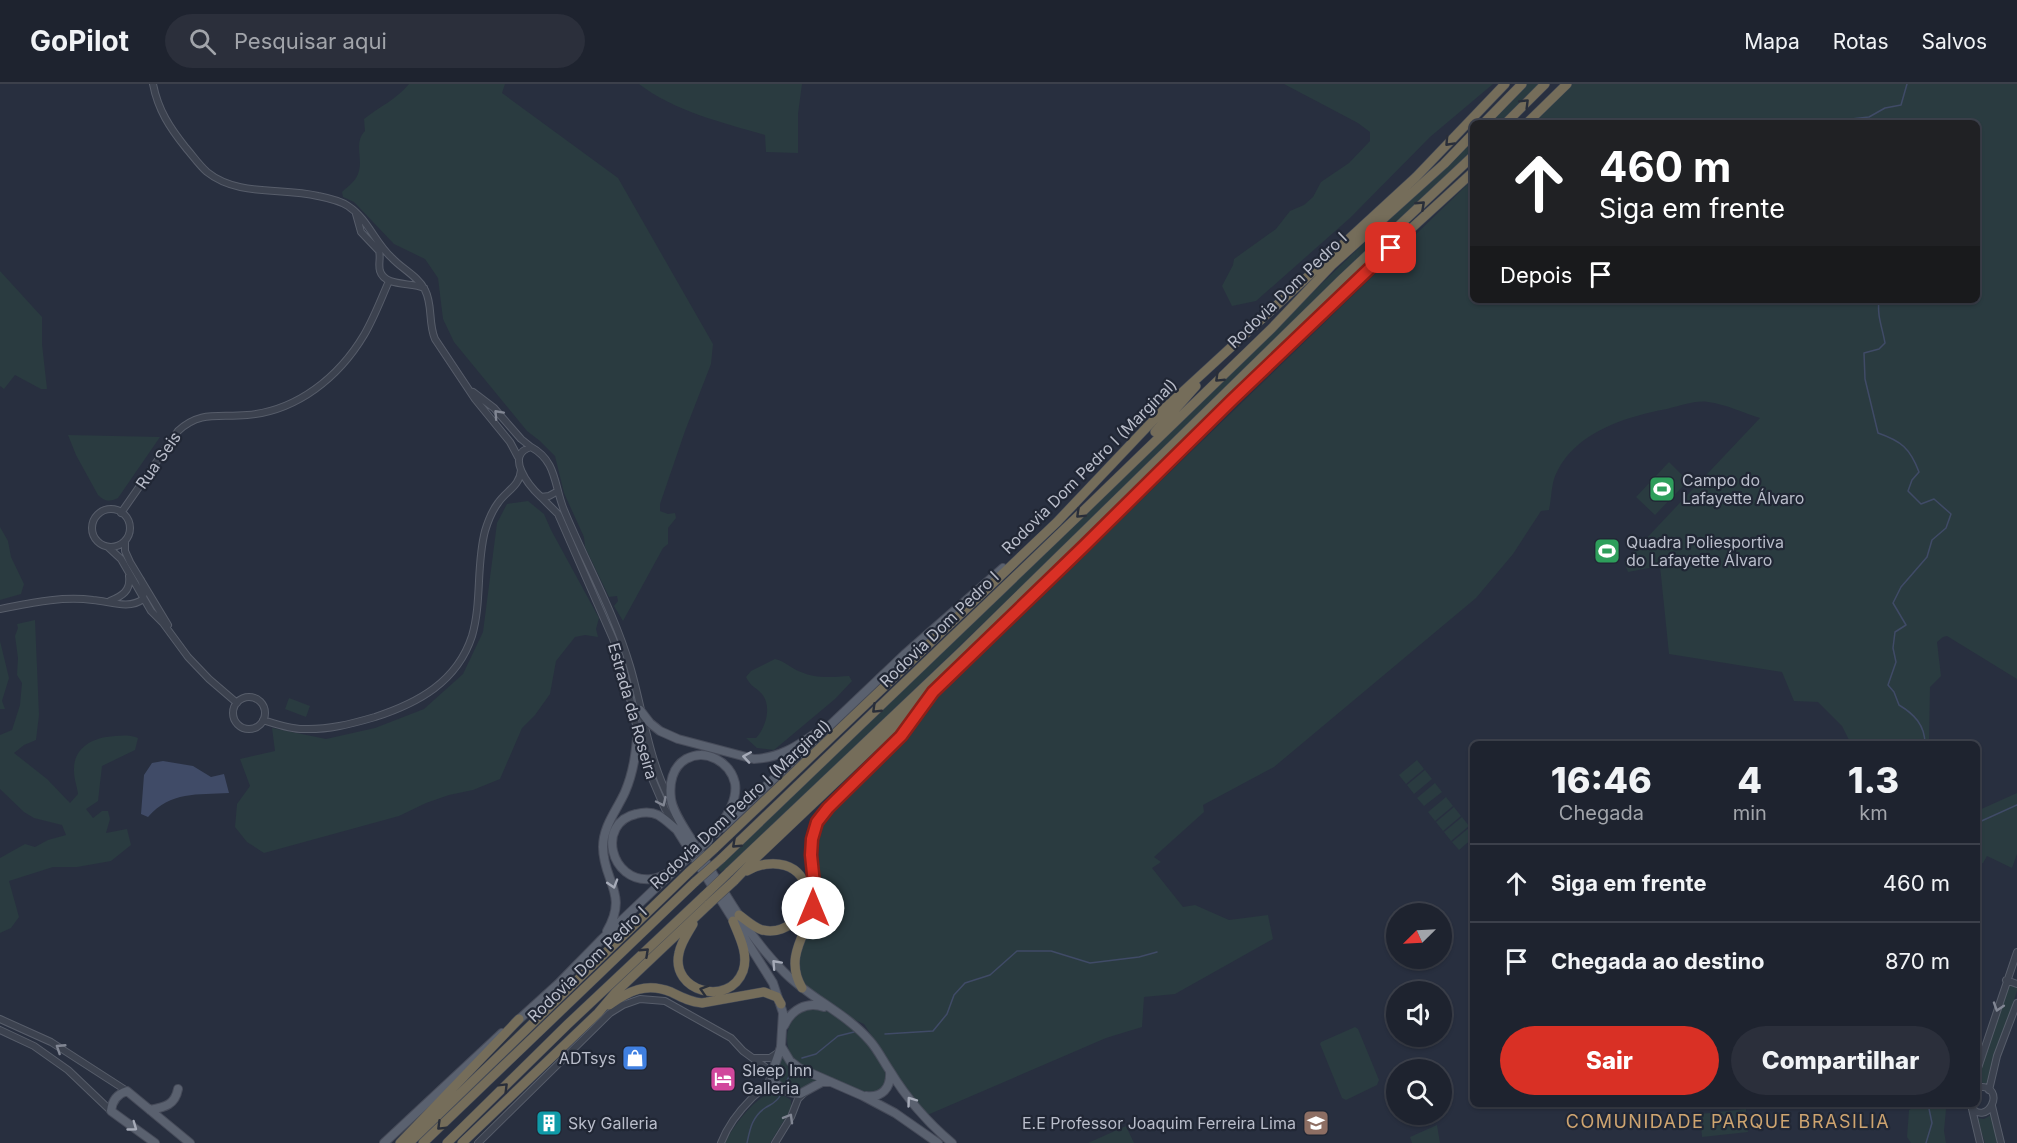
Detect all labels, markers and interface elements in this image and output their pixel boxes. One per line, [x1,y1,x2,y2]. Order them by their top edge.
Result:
search box [165,14,585,68]
text: GoPilot [30,24,129,58]
icon: search [186,25,219,58]
text: Pesquisar aqui [234,28,387,54]
text: Mapa [1744,29,1800,54]
text: Rotas [1833,29,1888,54]
text: Salvos [1921,29,1987,54]
one-way arrow [1518,100,1529,111]
one-way arrow [1445,135,1456,146]
text: 460 m [1599,141,1731,192]
icon: ahead [1500,144,1578,222]
text: Siga em frente [1599,192,1785,225]
one-way arrow [1415,201,1425,212]
pin [1365,222,1416,273]
street label: Rodovia Dom Pedro I [1223,228,1351,352]
icon: arrive [1374,231,1407,264]
icon: arrive [1584,258,1617,291]
text: Depois [1500,262,1572,288]
one-way arrow [1215,371,1225,382]
street label: Rodovia Dom Pedro I (Marginal) [997,374,1181,558]
one-way arrow [494,410,505,420]
street label: Rua Seis [131,428,185,492]
place label: Campo do Lafayette Álvaro [1682,470,1804,508]
sports icon: Campo do Lafayette Álvaro [1647,474,1677,504]
one-way arrow [1076,507,1087,518]
place label: Quadra Poliesportiva do Lafayette Álvaro [1626,532,1784,570]
sports icon: Quadra Poliesportiva do Lafayette Álvaro [1592,536,1622,566]
street label: Rodovia Dom Pedro I [875,567,1003,691]
street label: Estrada da Roseira [604,640,662,782]
one-way arrow [873,702,884,713]
street label: Rodovia Dom Pedro I (Marginal) [646,715,834,893]
one-way arrow [742,751,752,764]
text: 16:46 [1551,758,1652,802]
text: 4 [1737,758,1762,802]
text: 1.3 [1848,758,1899,802]
one-way arrow [654,795,666,806]
text: Chegada [1559,801,1644,825]
text: min [1733,801,1767,825]
text: km [1859,801,1888,825]
one-way arrow [732,837,743,848]
icon: ahead [1500,867,1533,900]
text: Siga em frente [1551,870,1707,896]
text: 460 m [1883,870,1950,896]
position arrow [781,876,845,940]
one-way arrow [606,878,618,889]
street label: Rodovia Dom Pedro I [523,902,651,1026]
north arrow [1386,903,1452,969]
map controls [1386,903,1452,1125]
icon: arrive [1500,945,1533,978]
one-way arrow [638,948,648,959]
text: Chegada ao destino [1551,948,1765,974]
text: 870 m [1885,948,1950,974]
one-way arrow [773,960,784,971]
button: sound [1386,981,1452,1047]
one-way arrow [699,984,710,997]
one-way arrow [1992,1001,2005,1012]
button: Sair [1500,1026,1719,1095]
button: Compartilhar [1731,1026,1950,1095]
shop icon: ADTsys [620,1043,650,1073]
one-way arrow [56,1044,67,1055]
place label: ADTsys [559,1048,616,1068]
button: search [1386,1059,1452,1125]
place label: Sleep Inn Galleria [742,1060,812,1098]
hotel icon: Sleep Inn Galleria [708,1064,738,1094]
one-way arrow [497,1084,508,1095]
one-way arrow [907,1097,918,1108]
building icon: Sky Galleria [534,1108,564,1138]
school or university icon: E.E Professor Joaquim Ferreira Lima [1301,1108,1331,1138]
district label: COMUNIDADE PARQUE BRASILIA [1566,1111,1890,1132]
place label: Sky Galleria [568,1113,658,1133]
place label: E.E Professor Joaquim Ferreira Lima [1022,1113,1296,1133]
one-way arrow [782,1114,794,1124]
one-way arrow [437,1118,448,1129]
one-way arrow [127,1120,138,1131]

